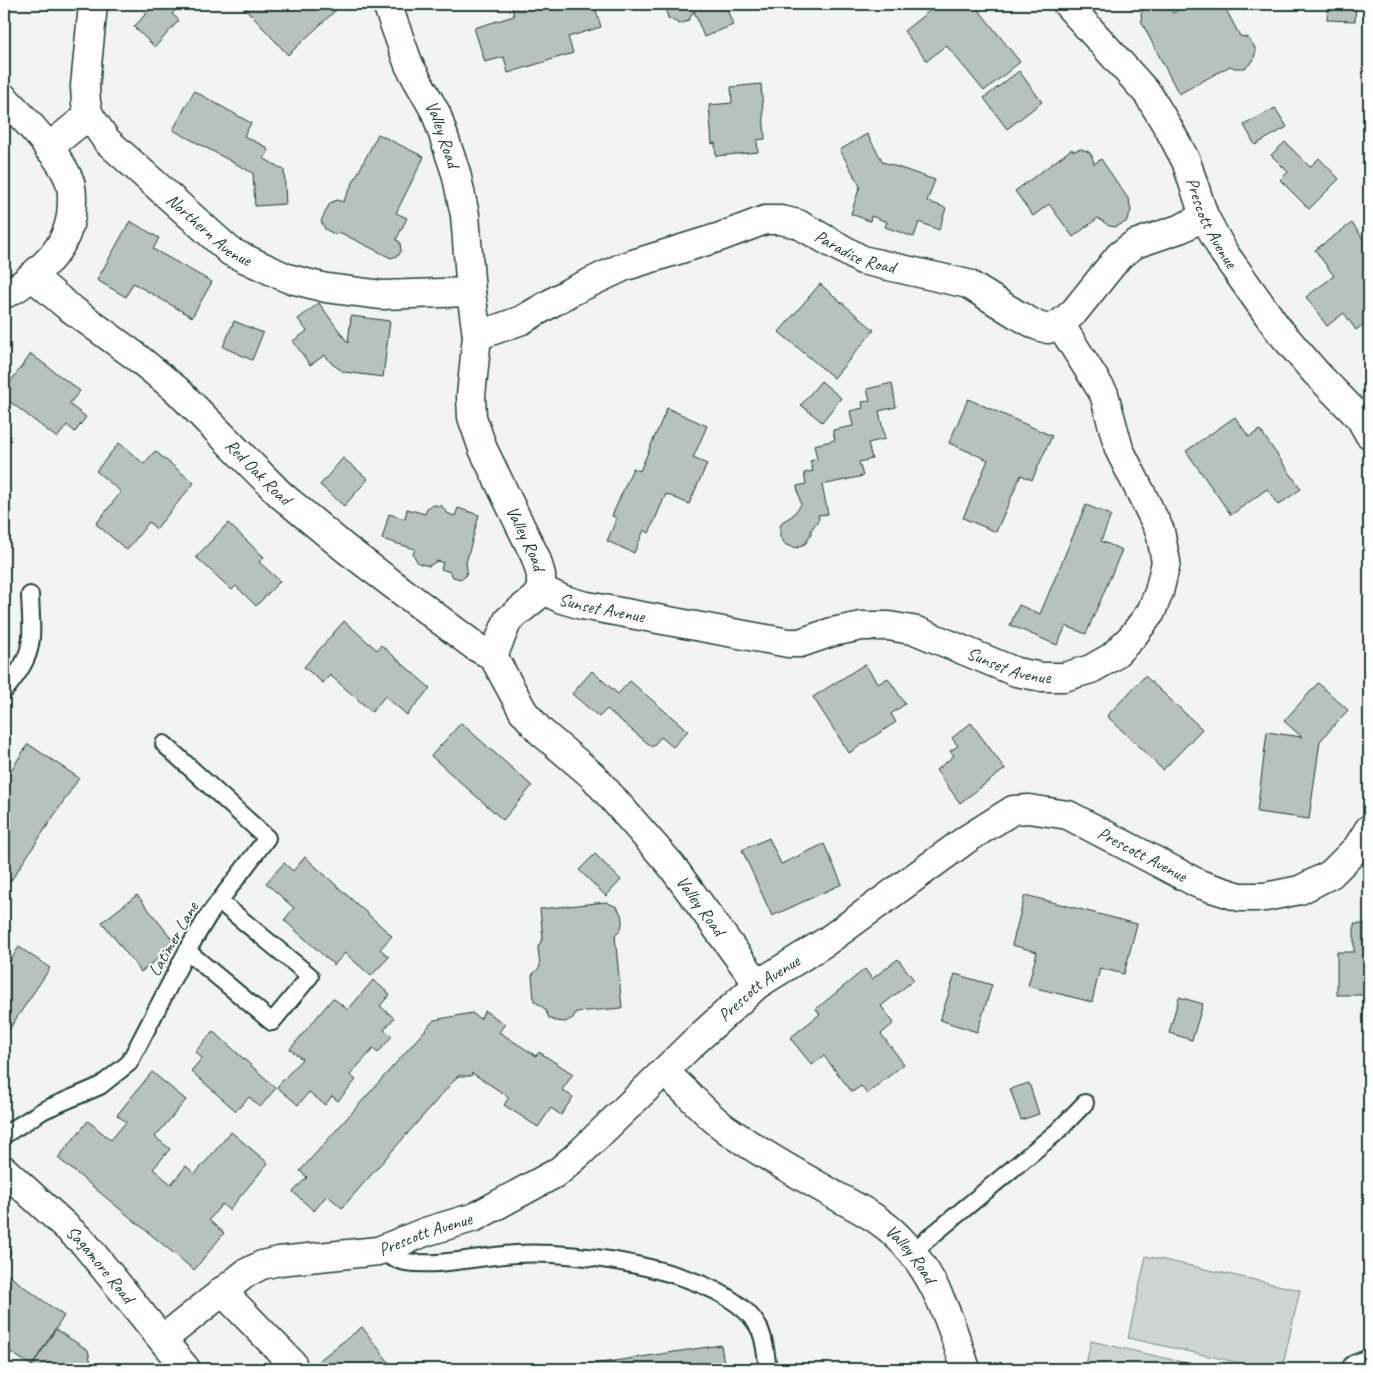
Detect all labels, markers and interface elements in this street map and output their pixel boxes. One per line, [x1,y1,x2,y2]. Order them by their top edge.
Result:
street label: Valley Road [420,97,465,173]
street label: Prescott Avenue [1181,175,1243,273]
street label: Northern Avenue [162,189,256,271]
street label: Paradise Road [811,225,900,279]
street label: Red Oak Road [221,434,298,512]
street label: Valley Road [501,502,551,576]
street label: Sunset Avenue [556,588,647,628]
street label: Sunset Avenue [964,642,1051,689]
street label: Prescott Avenue [1094,822,1191,887]
street label: Valley Road [671,871,732,942]
street label: Latimer Lane [143,897,204,980]
street label: Prescott Avenue [713,949,805,1026]
street label: Prescott Avenue [375,1207,475,1261]
street label: Valley Road [881,1220,942,1289]
street label: Sagamore Road [61,1221,141,1310]

